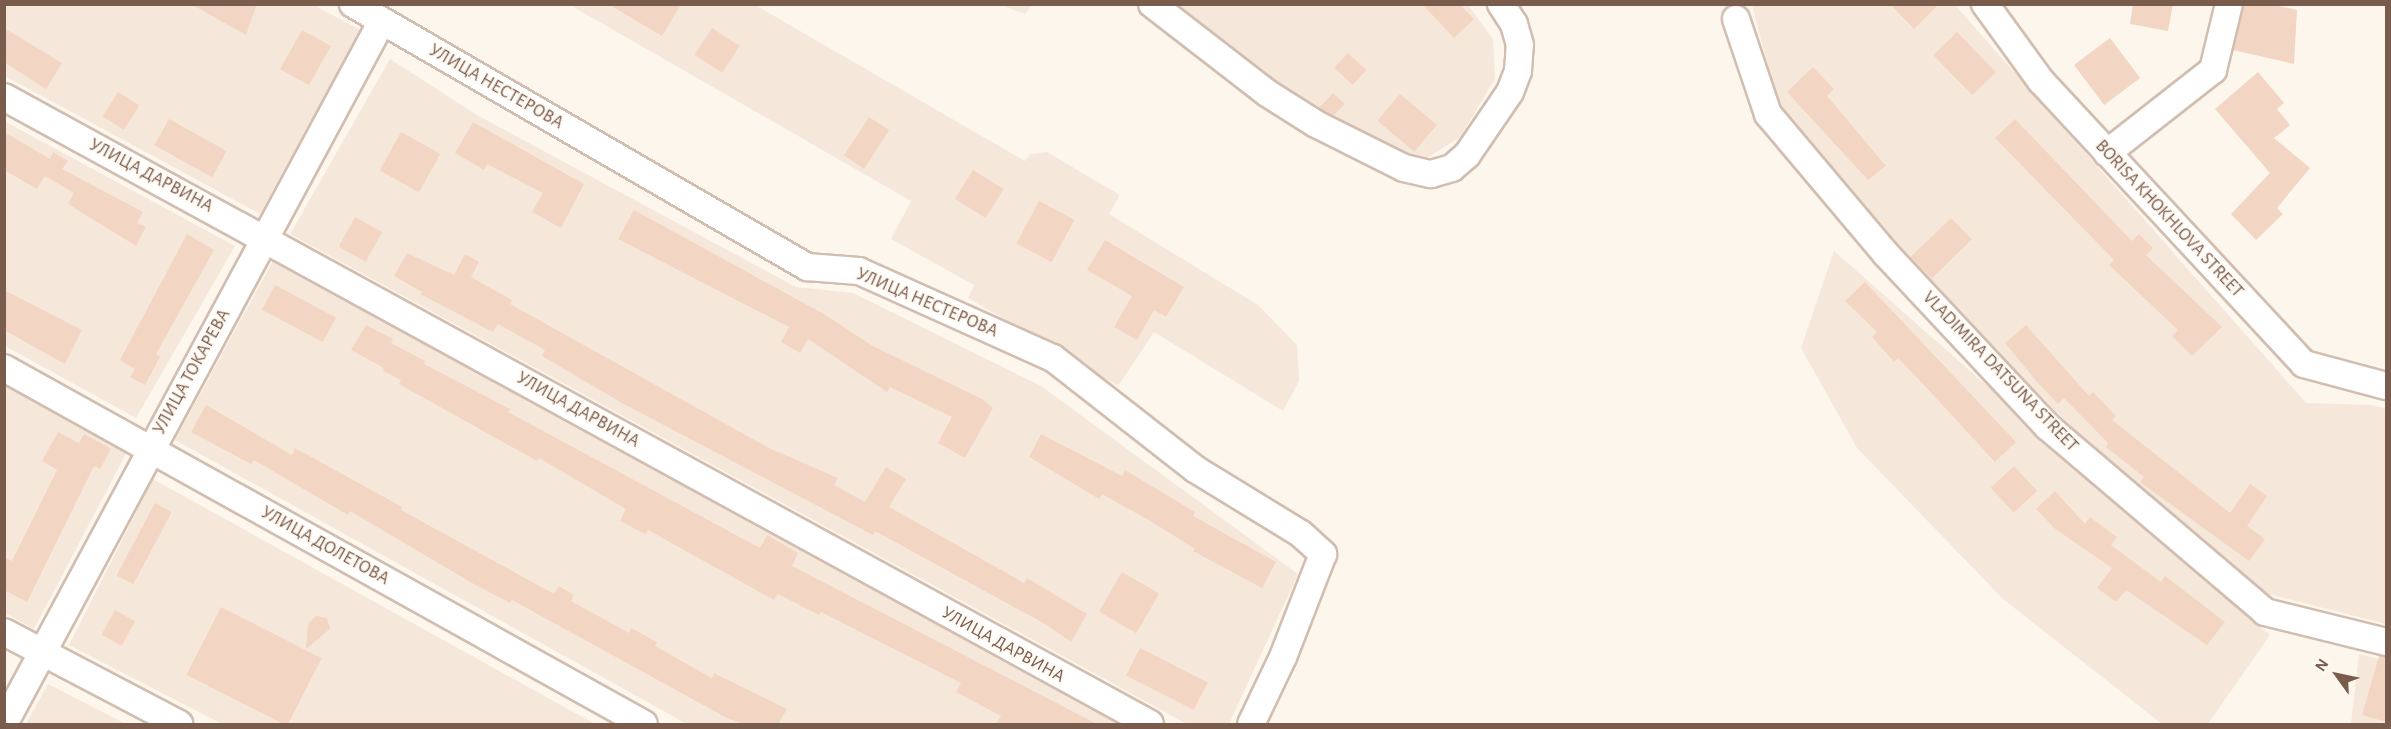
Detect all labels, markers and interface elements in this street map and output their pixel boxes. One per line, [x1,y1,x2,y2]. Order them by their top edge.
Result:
street label: УЛИЦА НЕСТЕРОВА [425,40,567,134]
street label: УЛИЦА ДАРВИНА [85,134,217,218]
street label: BORISA KHOKHLOVA STREET [2090,136,2248,302]
street label: УЛИЦА НЕСТЕРОВА [853,263,1001,343]
street label: VLADIMIRA DATSUNA STREET [1918,287,2082,457]
street label: УЛИЦА ТОКАРЕВА [149,306,235,438]
street label: УЛИЦА ДАРВИНА [513,367,643,453]
street label: УЛИЦА ДОЛЕТОВА [257,502,393,590]
street label: УЛИЦА ДАРВИНА [938,602,1068,688]
north arrow [2307,645,2367,705]
text: N [2312,656,2332,674]

